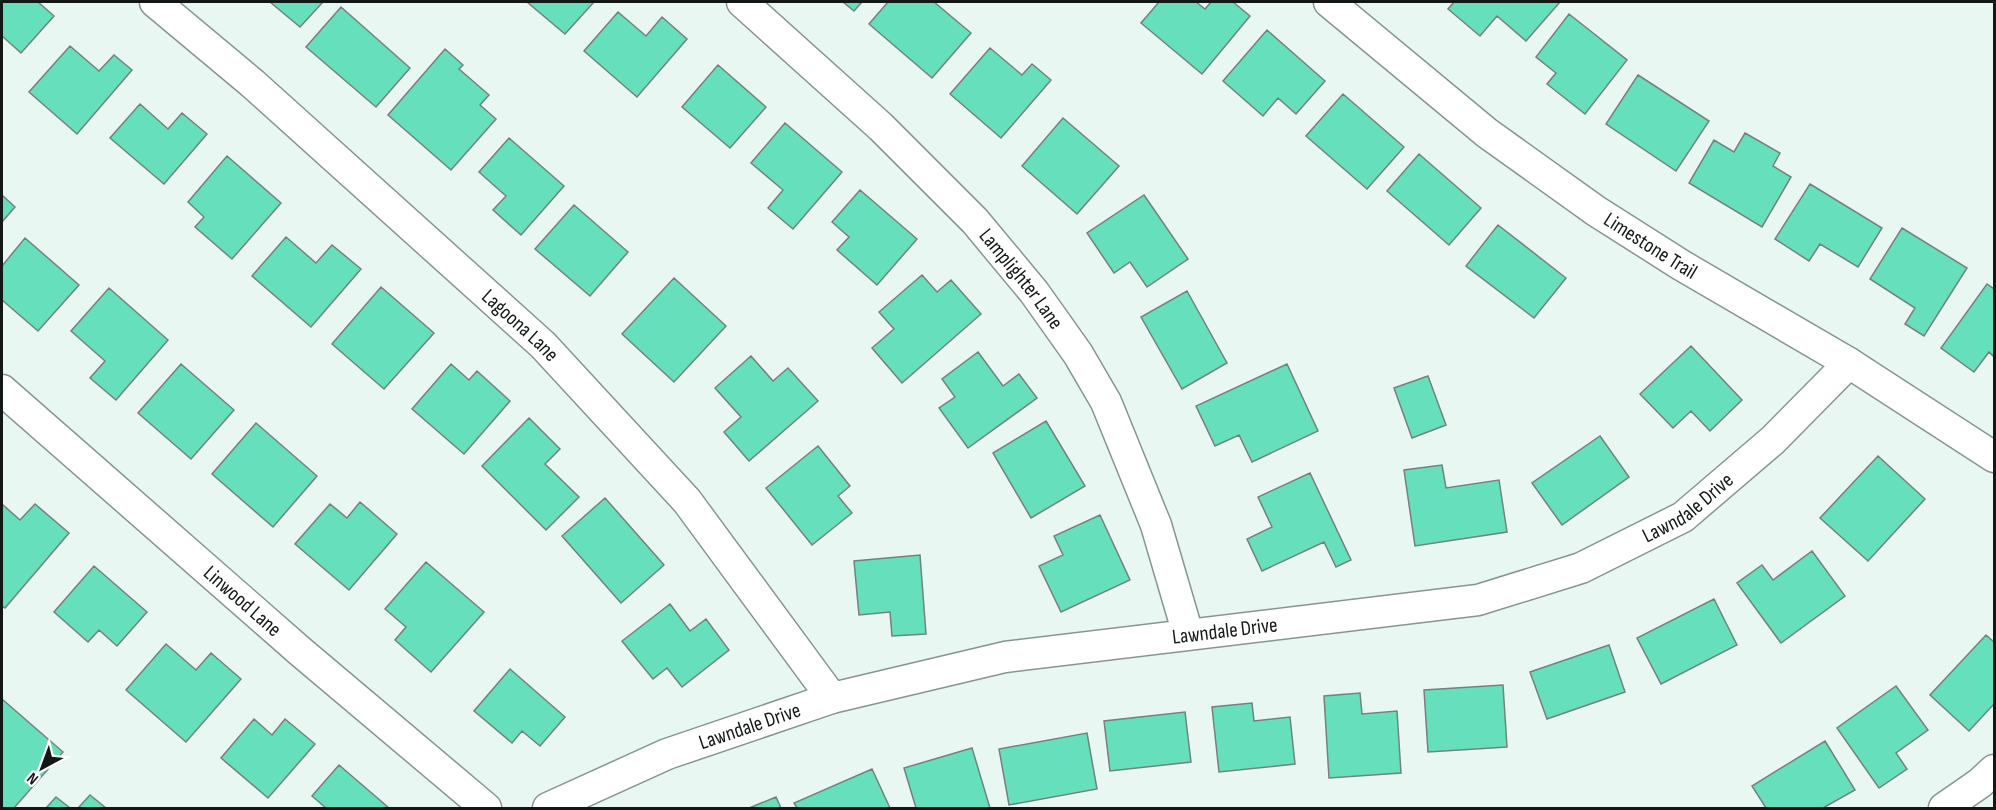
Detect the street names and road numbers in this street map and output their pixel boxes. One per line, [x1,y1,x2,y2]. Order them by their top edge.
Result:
street label: Limestone Trail [1599,207,1702,285]
street label: Lamplighter Lane [974,224,1068,334]
street label: Lagoona Lane [477,284,564,367]
street label: Lawndale Drive [1638,468,1738,548]
street label: Linwood Lane [198,560,286,642]
street label: Lawndale Drive [1171,612,1279,650]
street label: Lawndale Drive [696,698,804,755]

